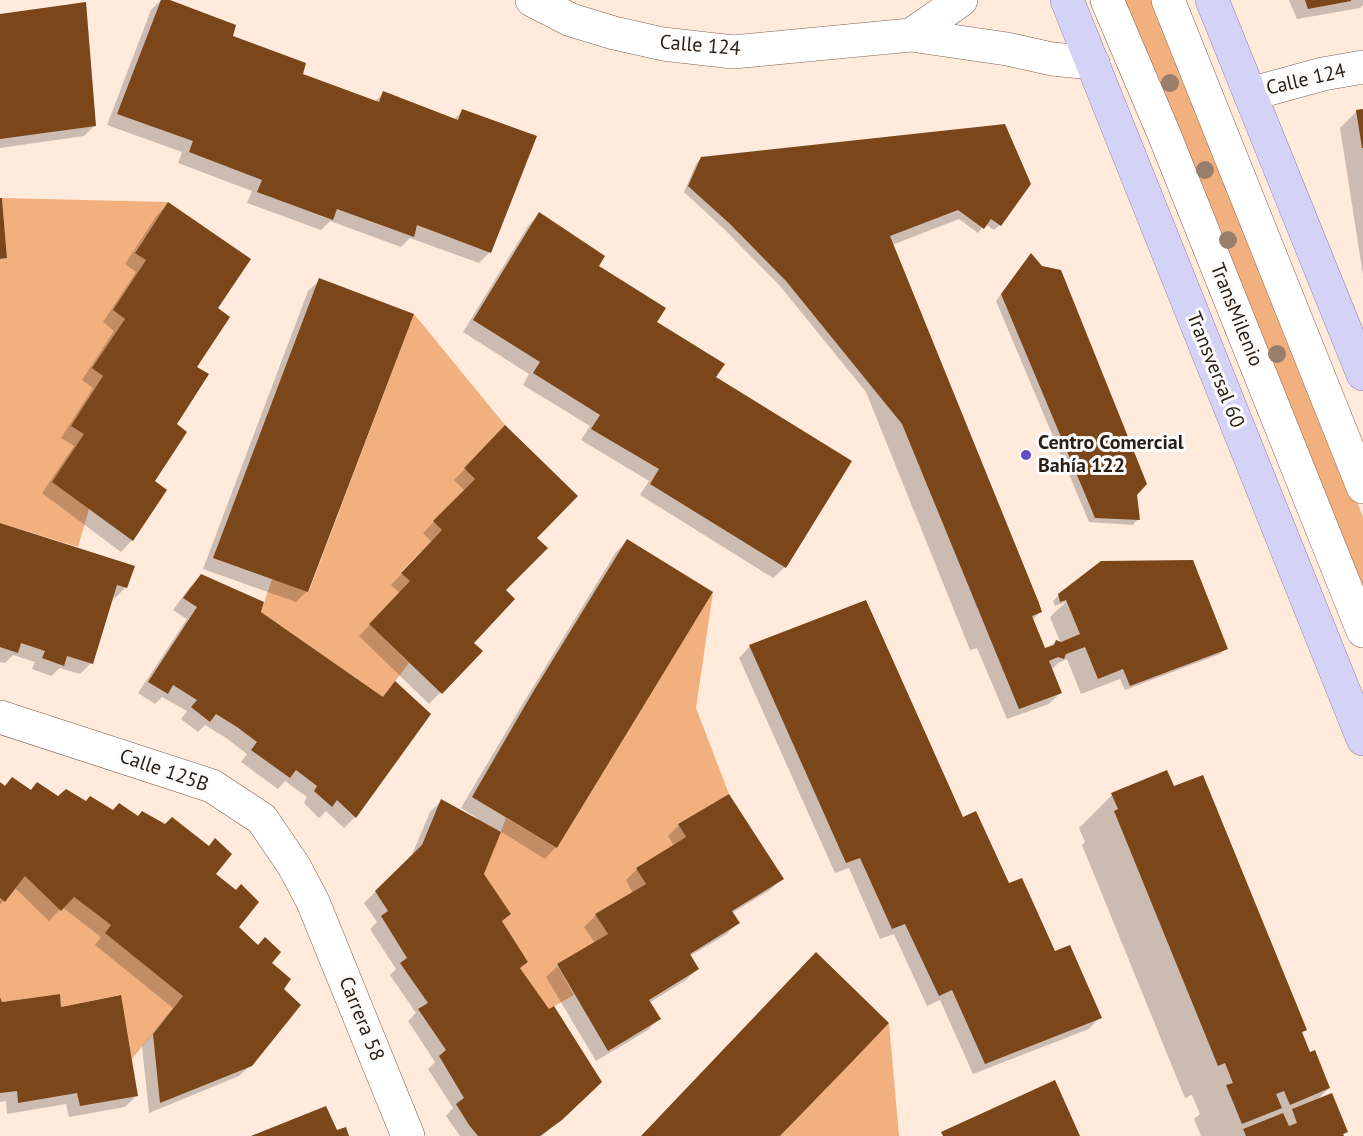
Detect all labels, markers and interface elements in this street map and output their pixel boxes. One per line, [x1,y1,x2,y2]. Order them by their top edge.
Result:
street label: Calle 124 [659,31,741,61]
street label: Calle 124 [1264,59,1348,101]
street label: TransMilenio [1204,260,1268,370]
street label: Transversal 60 [1181,309,1249,431]
place label: Centro Comercial Bahía 122 [1038,431,1184,478]
marker: Centro Comercial Bahía 122 [1019,448,1033,462]
street label: Calle 125B [116,745,212,797]
street label: Carrera 58 [333,973,389,1065]

